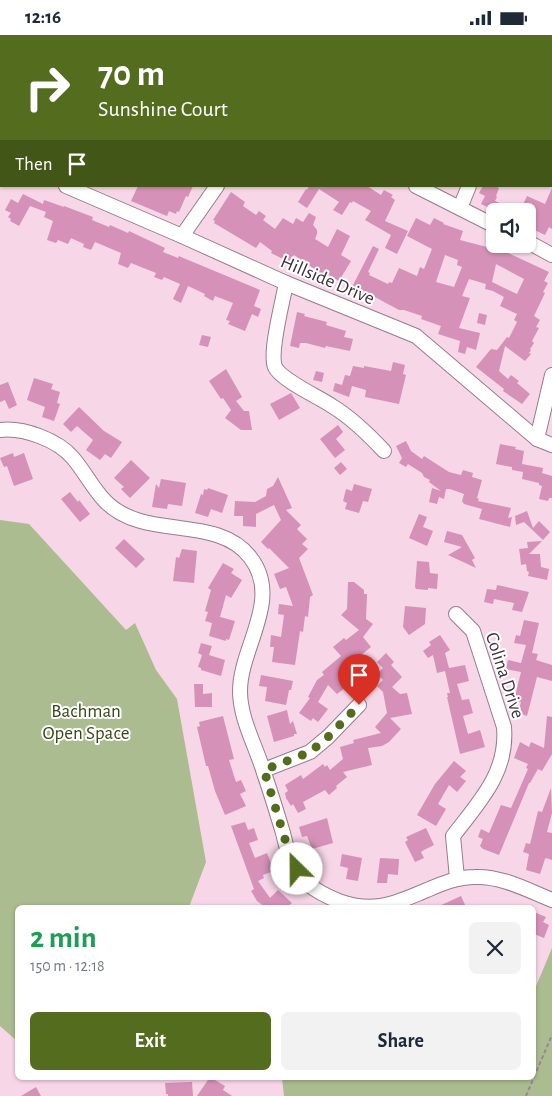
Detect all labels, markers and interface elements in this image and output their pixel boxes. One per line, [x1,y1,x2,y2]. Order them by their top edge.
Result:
text: 12:16 [25,8,61,27]
icon: right [15,55,80,120]
text: 70 m [98,57,165,92]
text: Sunshine Court [98,98,228,120]
icon: arrive [63,150,91,178]
text: Then [15,155,53,174]
map controls [486,203,536,253]
button: sound [486,203,536,253]
street label: Hillside Drive [278,252,377,309]
street label: Colina Drive [482,630,527,721]
pin [338,654,380,705]
icon: arrive [345,661,373,689]
park label: Bachman Open Space [43,702,129,743]
position arrow [270,842,322,894]
button: close [469,922,521,974]
text: 2 min [30,923,97,953]
text: 150 m · 12:18 [30,958,105,974]
button: Exit [30,1012,271,1070]
button: Share [281,1012,521,1070]

